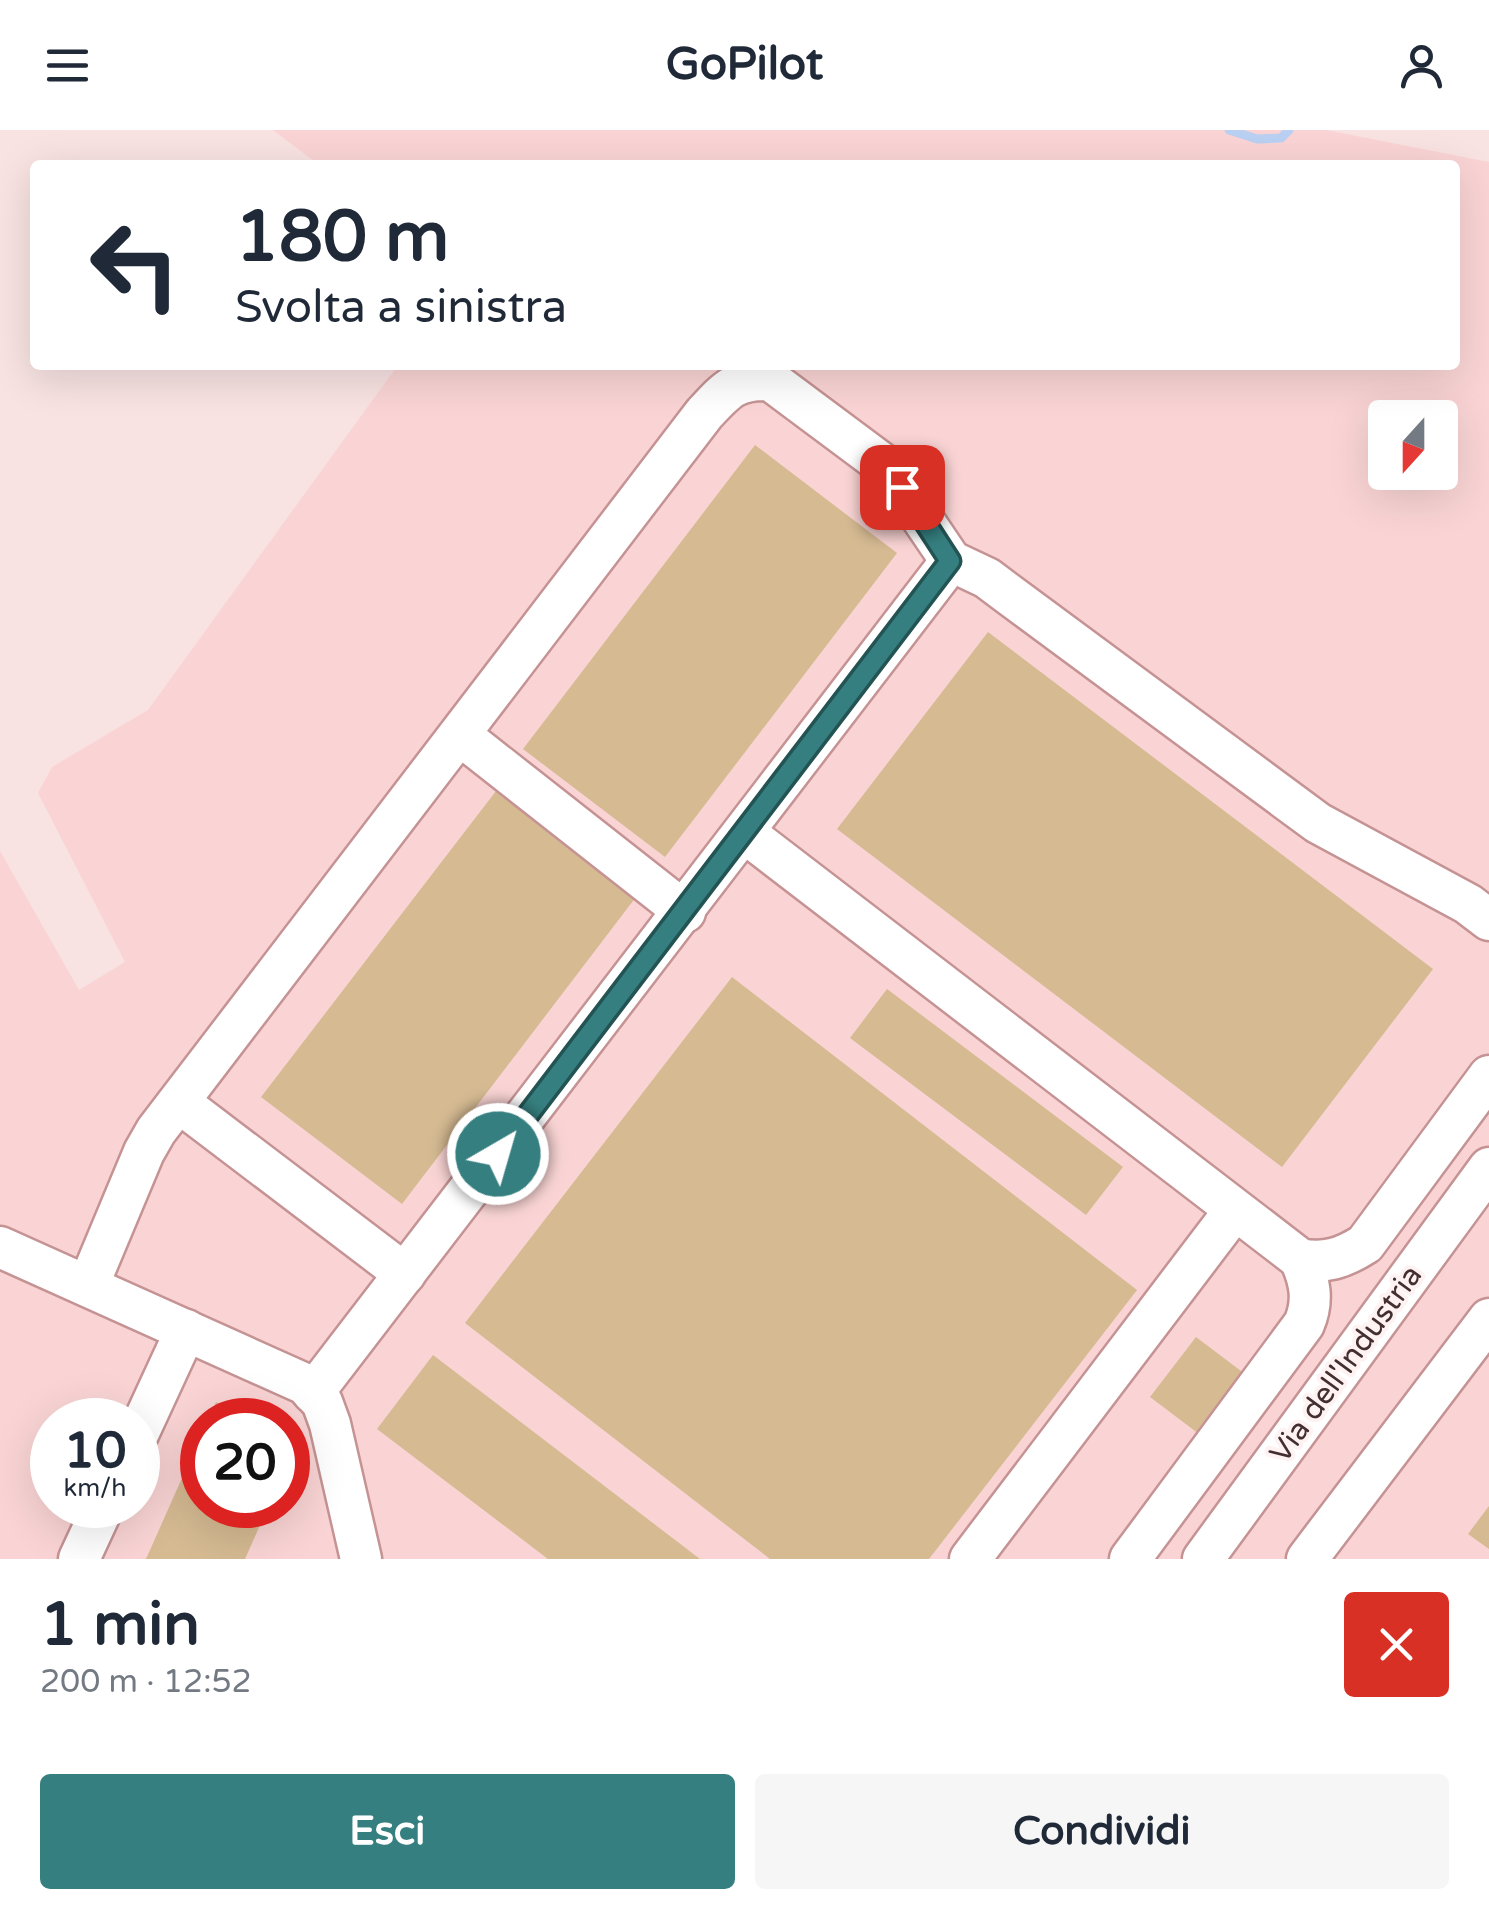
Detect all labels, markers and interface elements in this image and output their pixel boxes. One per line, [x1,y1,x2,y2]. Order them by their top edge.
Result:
icon: menu [40,38,95,93]
text: GoPilot [666,38,823,92]
icon: person [1394,38,1449,93]
text: 180 m [235,196,449,280]
icon: left [70,200,200,330]
text: Svolta a sinistra [235,281,567,335]
north arrow [1368,400,1458,490]
map controls [1368,400,1458,490]
pin [860,445,945,530]
icon: arrive [875,460,930,515]
position arrow [446,1102,550,1206]
street label: Via dell'Industria [1262,1258,1430,1470]
speed limit sign: 20 [180,1398,310,1528]
text: 10 [64,1421,126,1481]
text: km/h [64,1473,126,1503]
text: 1 min [40,1589,200,1661]
button: close [1344,1592,1449,1697]
text: 200 m · 12:52 [40,1663,252,1701]
button: Esci [40,1774,735,1889]
button: Condividi [755,1774,1449,1889]

